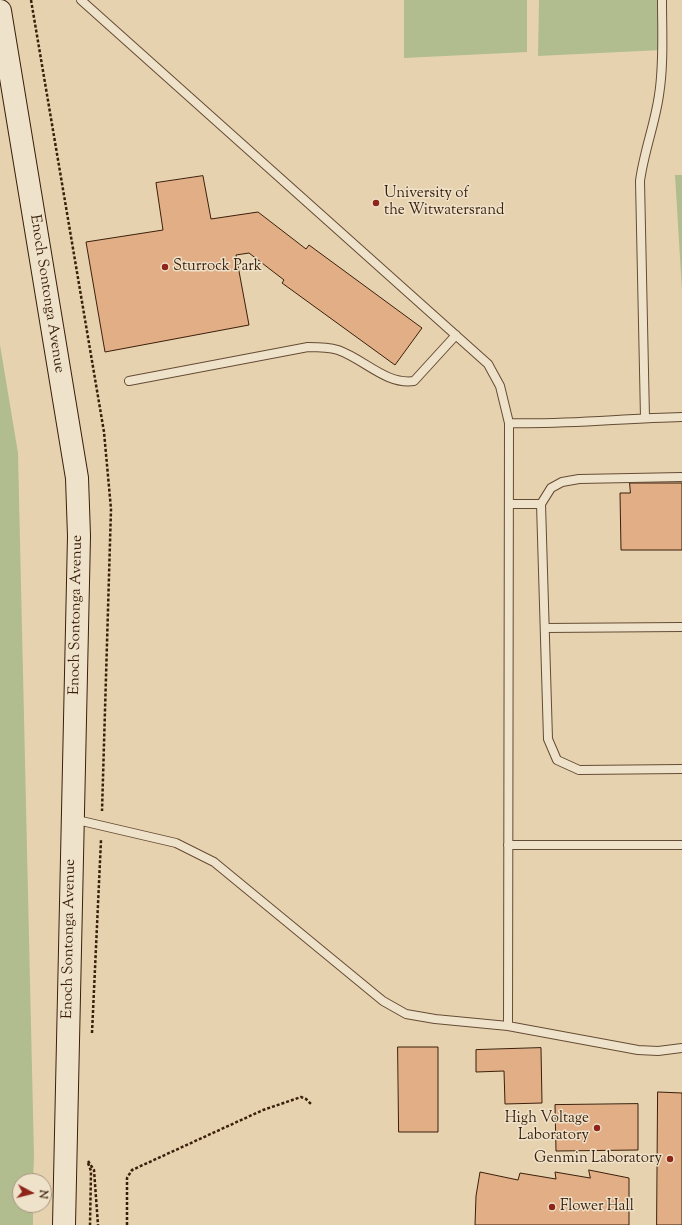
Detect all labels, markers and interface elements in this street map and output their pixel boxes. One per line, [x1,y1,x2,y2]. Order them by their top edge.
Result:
place label: University of the Witwatersrand [384,185,504,220]
marker: University of the Witwatersrand [371,198,381,208]
street label: Enoch Sontonga Avenue [25,214,67,374]
place label: Sturrock Park [173,258,262,276]
marker: Sturrock Park [160,262,170,272]
street label: Enoch Sontonga Avenue [67,535,87,695]
street label: Enoch Sontonga Avenue [60,859,80,1019]
place label: High Voltage Laboratory [505,1110,589,1145]
marker: High Voltage Laboratory [592,1123,602,1133]
place label: Genmin Laboratory [534,1150,662,1168]
marker: Genmin Laboratory [665,1154,675,1164]
north arrow [12,1173,52,1213]
text: N [34,1189,51,1200]
place label: Flower Hall [560,1198,634,1216]
marker: Flower Hall [547,1202,557,1212]

